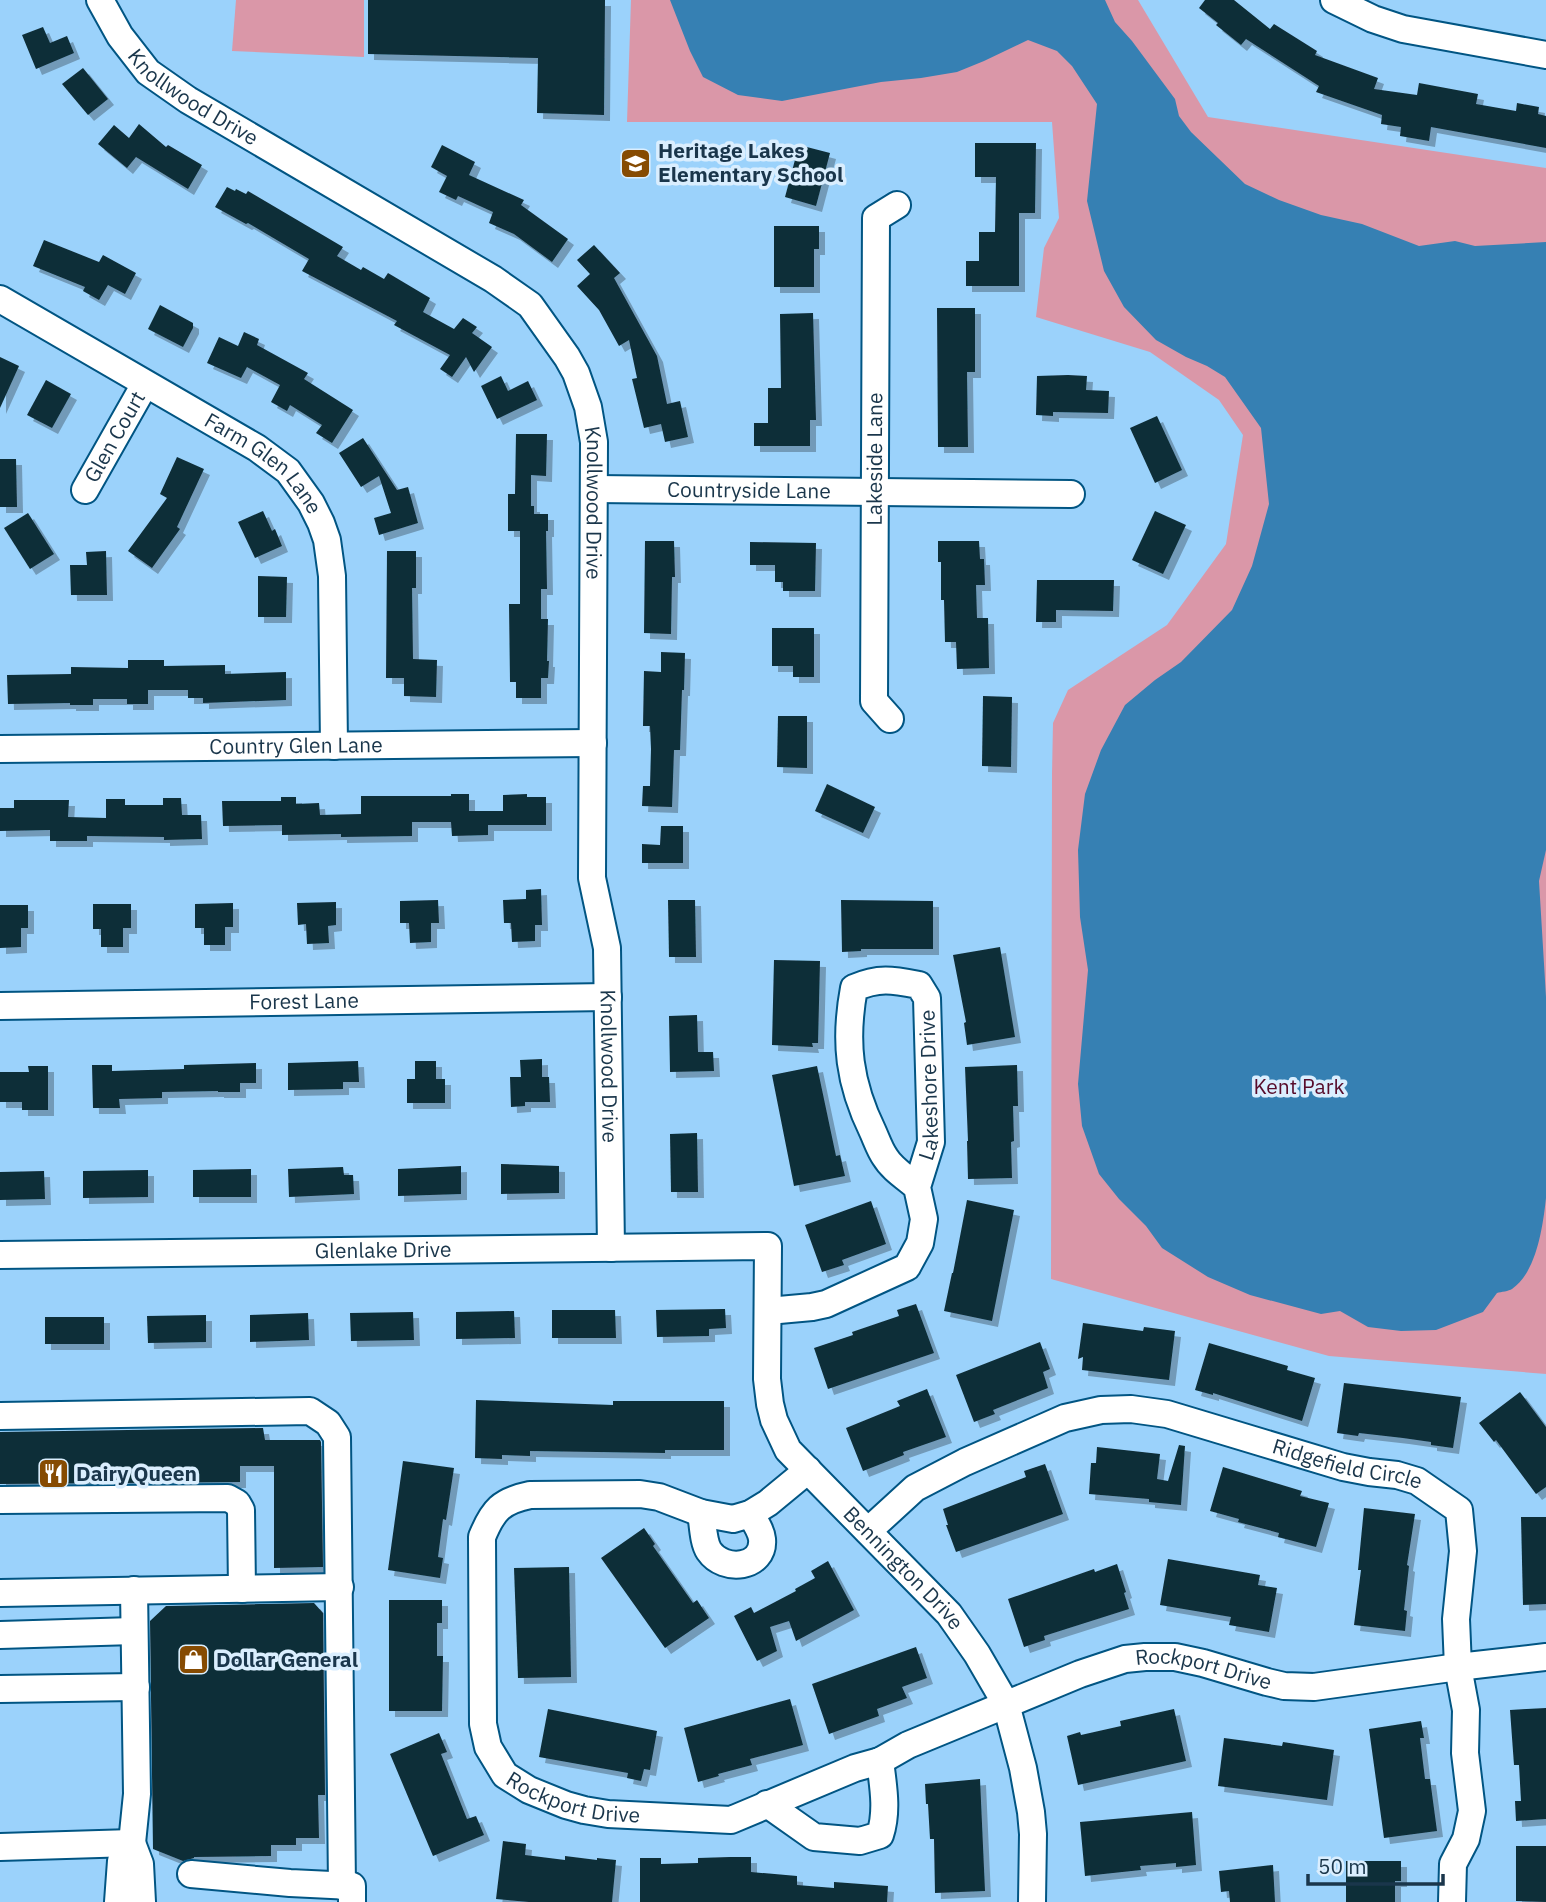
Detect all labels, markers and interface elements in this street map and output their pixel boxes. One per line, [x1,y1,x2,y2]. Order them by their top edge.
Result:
street label: Knollwood Drive [122,43,264,151]
place label: Heritage Lakes Elementary School [658,136,843,188]
school or university icon: Heritage Lakes Elementary School [618,146,652,180]
street label: Glen Court [77,386,151,487]
street label: Lakeside Lane [860,392,888,526]
street label: Farm Glen Lane [200,406,329,518]
street label: Knollwood Drive [578,424,609,580]
street label: Countryside Lane [667,475,831,504]
street label: Country Glen Lane [209,730,383,760]
street label: Forest Lane [249,986,359,1015]
street label: Knollwood Drive [595,989,625,1143]
street label: Lakeshore Drive [911,1009,944,1163]
park label: Kent Park [1253,1072,1345,1100]
street label: Glenlake Drive [314,1235,451,1264]
street label: Ridgefield Circle [1269,1432,1426,1495]
restaurant icon: Dairy Queen [36,1457,70,1491]
place label: Dairy Queen [76,1459,197,1487]
street label: Bennington Drive [838,1500,971,1635]
street label: Rockport Drive [1134,1641,1275,1696]
shop icon: Dollar General [176,1643,210,1677]
place label: Dollar General [216,1645,358,1673]
street label: Rockport Drive [501,1764,641,1829]
scale bar [1308,1842,1443,1886]
text: 50 m [1318,1852,1367,1880]

